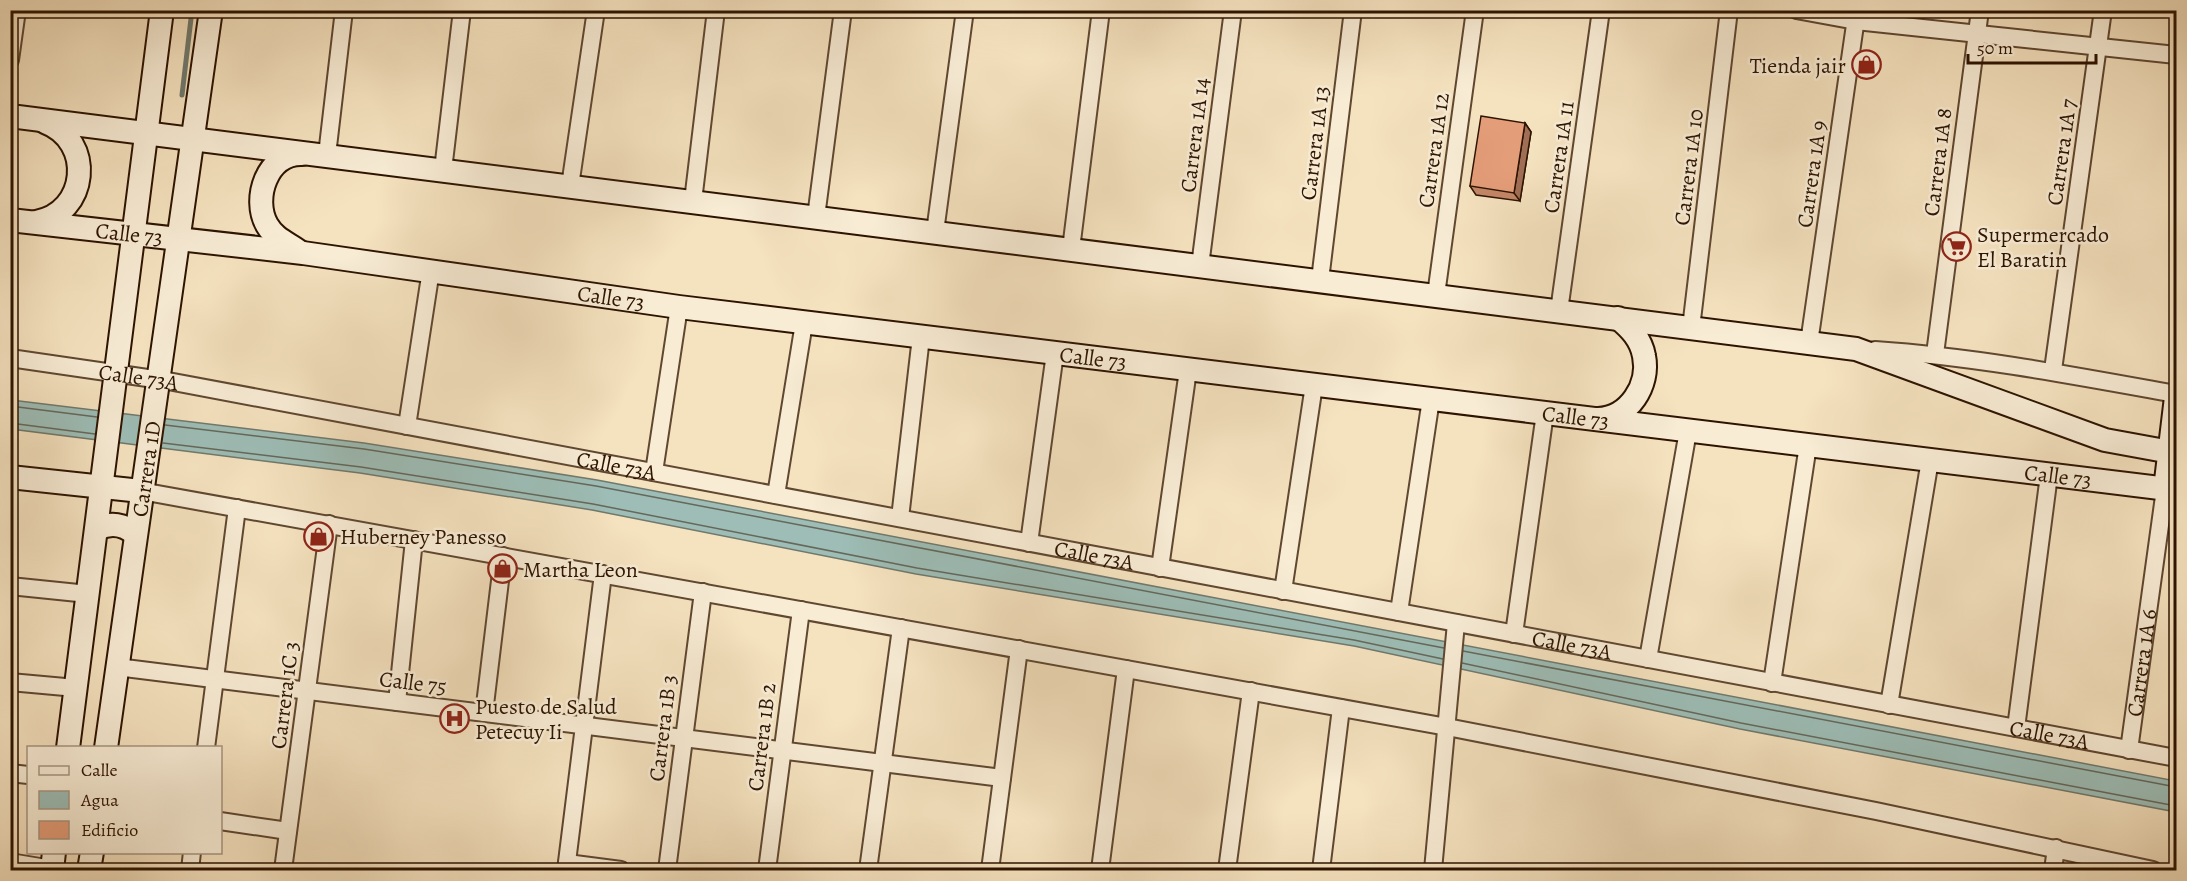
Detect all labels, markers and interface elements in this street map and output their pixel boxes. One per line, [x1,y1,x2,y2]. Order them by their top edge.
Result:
scale bar [1968,27,2096,65]
text: 50 m [1977,36,2013,60]
shop icon: Tienda jair [1851,49,1883,81]
place label: Tienda jair [1750,51,1846,81]
street label: Carrera 1A 14 [1173,76,1217,194]
street label: Carrera 1A 13 [1293,84,1337,202]
street label: Carrera 1A 12 [1411,91,1457,210]
street label: Carrera 1A 7 [2040,96,2084,207]
street label: Carrera 1A 11 [1536,99,1582,215]
street label: Carrera 1A 8 [1916,106,1960,218]
street label: Carrera 1A 10 [1667,107,1711,227]
street label: Carrera 1A 9 [1790,119,1834,230]
street label: Calle 73 [94,216,164,253]
place label: Supermercado El Baratin [1977,220,2109,275]
supermarket icon: Supermercado El Baratin [1940,231,1972,263]
street label: Calle 73 [575,279,646,318]
street label: Calle 73 [1058,340,1128,378]
street label: Calle 73A [97,357,182,399]
street label: Calle 73 [1540,399,1611,437]
street label: Carrera 1D [125,419,169,519]
street label: Calle 73A [574,444,660,489]
street label: Calle 73 [2023,458,2093,496]
shop icon: Huberney Panesso [303,520,335,552]
place label: Huberney Panesso [340,522,507,552]
street label: Calle 73A [1052,534,1137,578]
shop icon: Martha Leon [486,553,518,585]
place label: Martha Leon [523,555,638,585]
street label: Carrera 1A 6 [2120,607,2164,719]
street label: Calle 73A [1529,623,1615,668]
street label: Carrera 1C 3 [264,640,306,751]
street label: Calle 75 [377,664,448,702]
street label: Carrera 1B 3 [642,673,684,783]
street label: Carrera 1B 2 [740,681,784,793]
place label: Puesto de Salud Petecuy Ii [475,692,617,747]
hospital icon: Puesto de Salud Petecuy Ii [438,703,470,735]
street label: Calle 73A [2007,713,2093,758]
legend [27,746,222,854]
text: Calle [81,758,118,782]
text: Agua [80,788,119,812]
text: Edificio [81,818,138,842]

